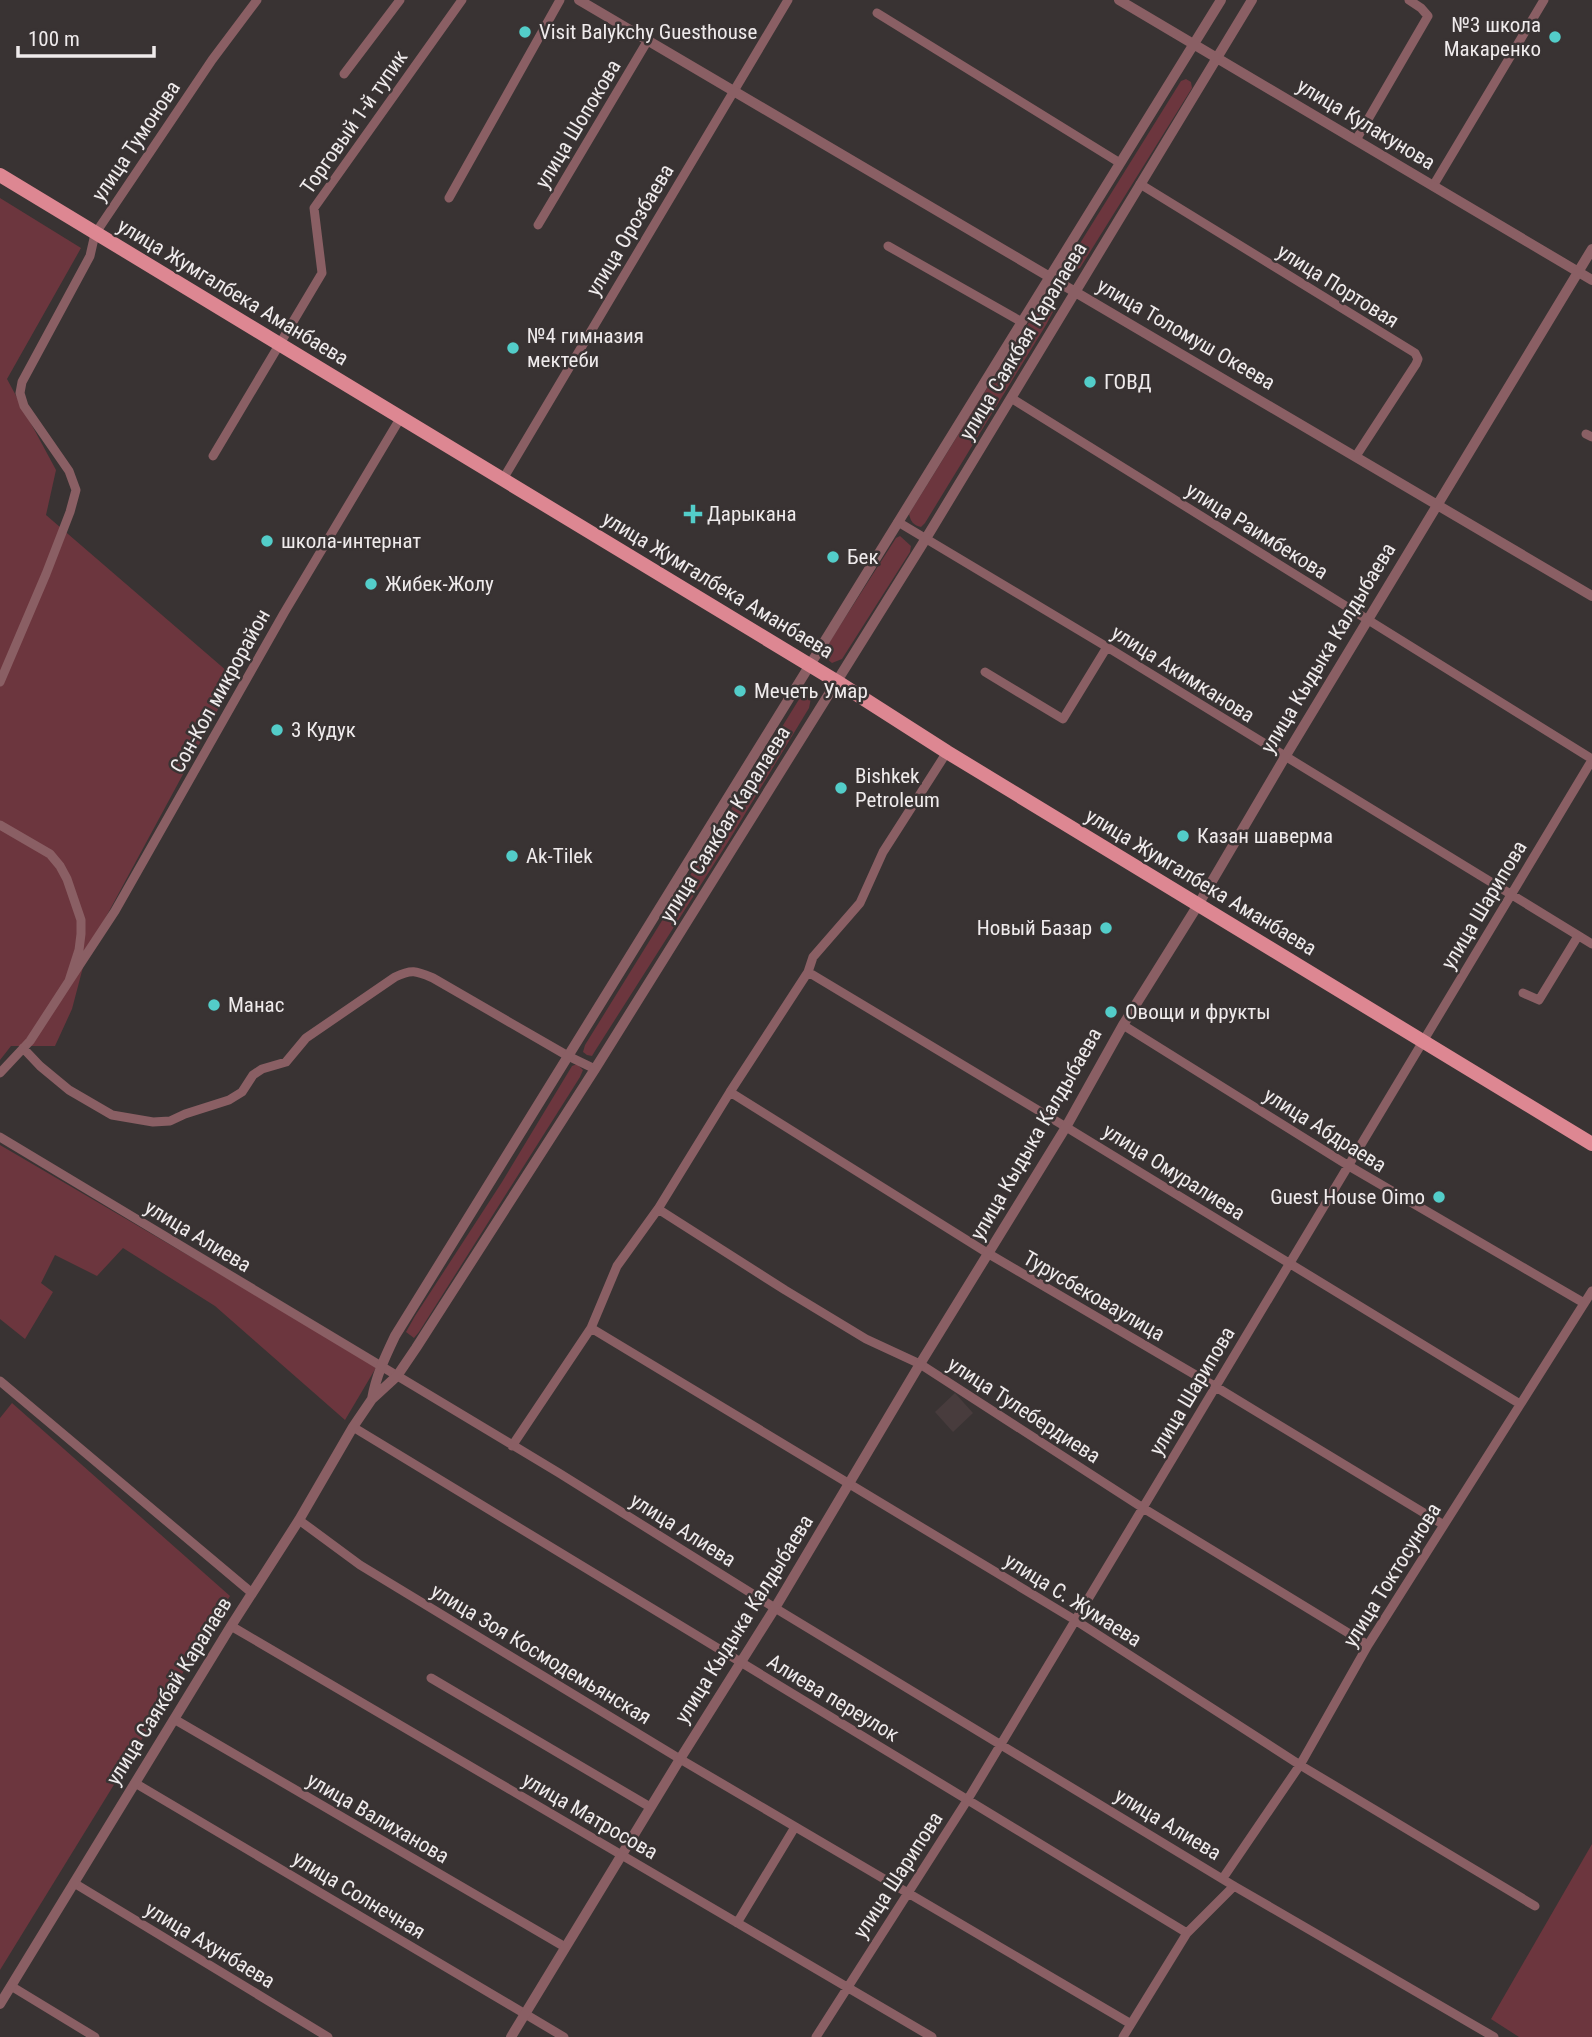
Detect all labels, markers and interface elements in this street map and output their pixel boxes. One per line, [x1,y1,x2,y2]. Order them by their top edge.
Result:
place label: №3 школа Макаренко [1444,13,1541,61]
scale bar [18,14,154,58]
place label: Visit Balykchy Guesthouse [539,20,757,44]
marker: Visit Balykchy Guesthouse [517,24,533,40]
text: 100 m [28,27,80,51]
marker: №3 школа Макаренко [1547,29,1563,45]
street label: Торговый 1-й тупик [296,46,412,198]
street label: улица Шопокова [530,55,626,193]
street label: улица Кулакунова [1293,73,1439,175]
street label: улица Тумонова [87,76,185,206]
street label: улица Орозбаева [581,160,679,300]
street label: улица Жумгалбека Аманбаева [113,213,353,371]
street label: улица Саякбая Каралаева [954,238,1092,444]
street label: улица Портовая [1273,239,1403,333]
street label: улица Толомуш Океева [1093,273,1279,395]
place label: №4 гимназия мектеби [527,324,644,372]
marker: №4 гимназия мектеби [505,340,521,356]
place label: ГОВД [1104,370,1152,394]
marker: ГОВД [1082,374,1098,390]
street label: улица Раимбекова [1182,478,1332,584]
place label: Дарыкана [707,502,796,526]
street label: улица Жумгалбека Аманбаева [598,506,838,664]
marker: Дарыкана [685,506,701,522]
place label: школа-интернат [281,529,421,553]
marker: школа-интернат [259,533,275,549]
street label: улица Кыдыка Калдыбаева [1256,539,1400,757]
place label: Бек [847,545,878,569]
marker: Бек [825,549,841,565]
place label: Жибек-Жолу [385,572,494,596]
marker: Жибек-Жолу [363,576,379,592]
street label: Сон-Кол микрорайон [165,605,275,777]
street label: улица Акимканова [1107,620,1259,728]
place label: Мечеть Умар [754,679,868,703]
marker: Мечеть Умар [732,683,748,699]
place label: 3 Кудук [291,718,356,742]
marker: 3 Кудук [269,722,285,738]
street label: улица Саякбая Каралаева [655,722,795,926]
place label: Bishkek Petroleum [855,764,940,812]
marker: Bishkek Petroleum [833,780,849,796]
street label: улица Жумгалбека Аманбаева [1081,803,1321,961]
place label: Казан шаверма [1197,824,1333,848]
marker: Казан шаверма [1175,828,1191,844]
street label: улица Шарипова [1436,836,1532,974]
place label: Ak-Tilek [526,844,593,868]
marker: Ak-Tilek [504,848,520,864]
place label: Новый Базар [977,916,1092,940]
marker: Новый Базар [1098,920,1114,936]
place label: Манас [228,993,284,1017]
marker: Манас [206,997,222,1013]
place label: Овощи и фрукты [1125,1000,1270,1024]
marker: Овощи и фрукты [1103,1004,1119,1020]
street label: улица Кыдыка Калдыбаева [965,1024,1107,1244]
street label: улица Абдраева [1259,1083,1391,1177]
street label: улица Омуралиева [1099,1119,1249,1225]
place label: Guest House Oimo [1270,1185,1425,1209]
marker: Guest House Oimo [1431,1189,1447,1205]
street label: улица Алиева [140,1195,256,1277]
street label: Турусбековаулица [1019,1246,1169,1346]
street label: улица Шарипова [1144,1322,1240,1460]
street label: улица Тулебердиева [943,1352,1105,1468]
street label: улица Алиева [626,1488,740,1572]
street label: улица Токтосунова [1338,1499,1446,1651]
street label: улица Кыдыка Калдыбаева [670,1510,818,1728]
street label: улица С. Жумаева [1000,1548,1146,1652]
street label: улица Зоя Космодемьянская [427,1579,655,1729]
street label: улица Саякбай Каралаев [101,1593,237,1789]
street label: Алиева переулок [763,1649,903,1747]
street label: улица Валиханова [303,1768,453,1868]
street label: улица Матросова [518,1768,662,1864]
street label: улица Алиева [1110,1783,1226,1865]
street label: улица Шарипова [848,1807,948,1943]
street label: улица Солнечная [288,1846,430,1944]
street label: улица Ахунбаева [141,1897,279,1993]

